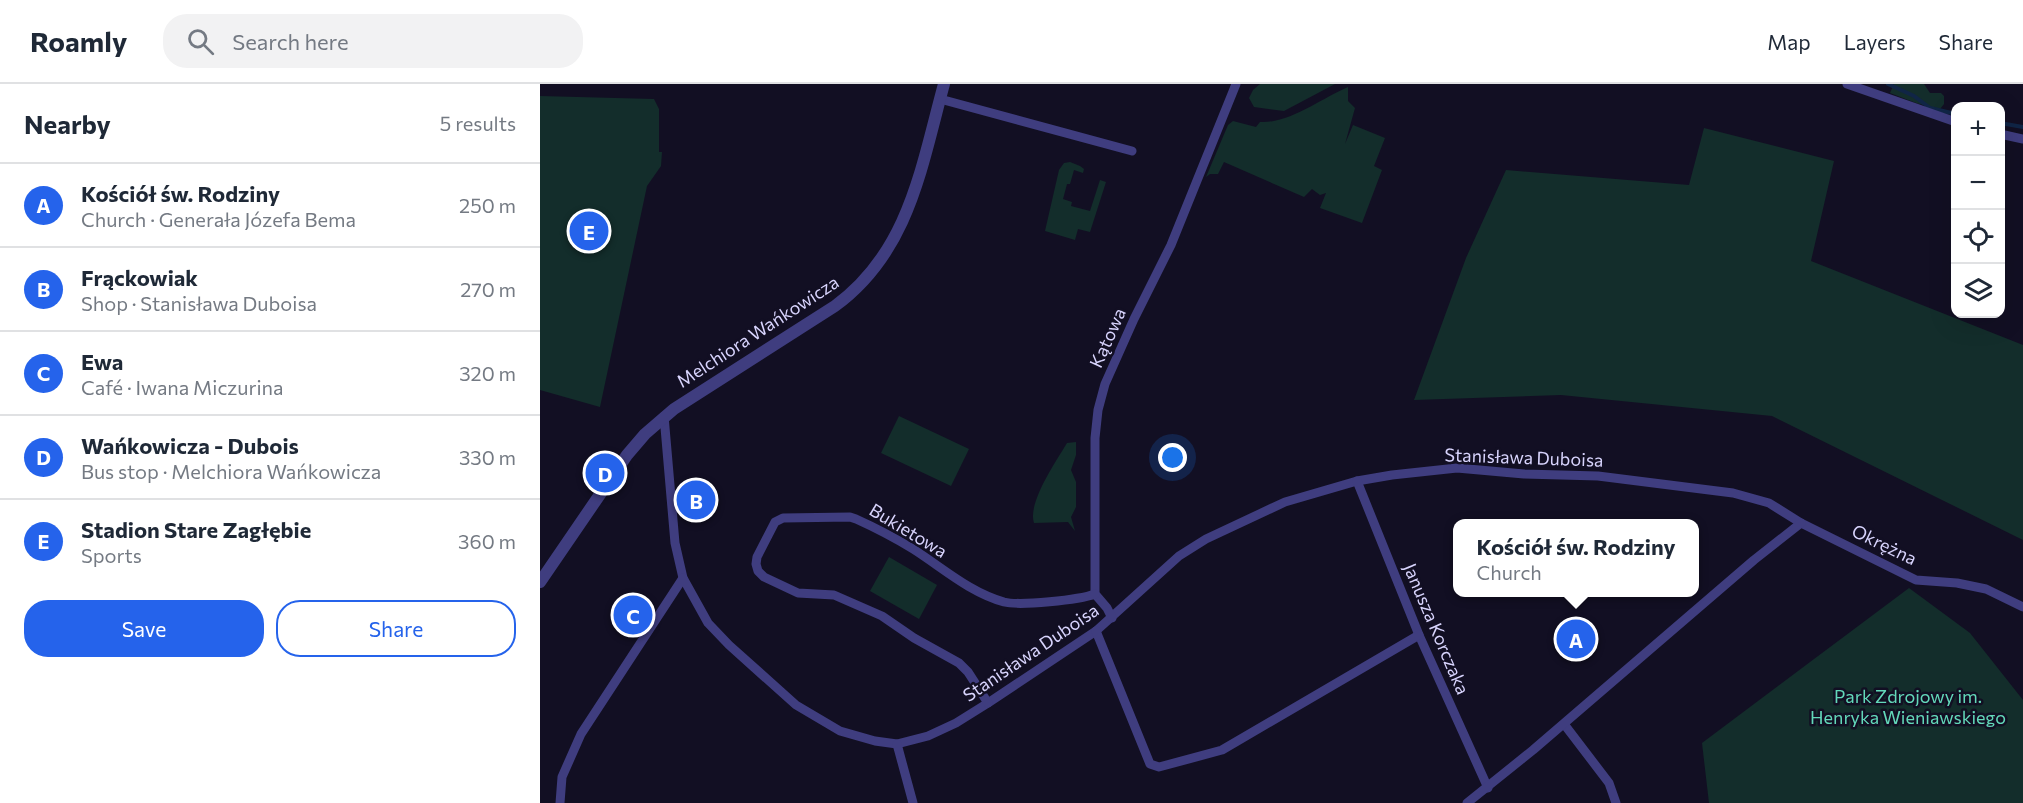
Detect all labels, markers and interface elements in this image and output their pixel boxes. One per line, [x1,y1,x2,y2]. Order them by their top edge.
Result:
search box [163,14,583,68]
text: Roamly [30,24,127,58]
icon: search [184,25,217,58]
text: Search here [232,28,349,55]
text: Map [1767,29,1811,54]
text: Layers [1844,29,1906,54]
text: Share [1939,29,1993,54]
map controls [1951,102,2005,318]
button: + [1951,102,2005,156]
text: Nearby [24,108,111,139]
text: 5 results [440,111,516,135]
button: − [1951,156,2005,210]
text: Kościół św. Rodziny [81,180,280,207]
text: A [36,193,51,217]
text: 250 m [459,193,516,217]
text: Church · Generała Józefa Bema [81,207,356,231]
pin: E [569,208,608,254]
button: locate [1951,210,2005,264]
text: Frąckowiak [81,264,198,291]
button: layers [1951,264,2005,318]
street label: Melchiora Wańkowicza [672,270,843,392]
text: B [37,277,50,301]
text: 270 m [460,277,516,301]
text: Shop · Stanisława Duboisa [81,291,317,315]
street label: Kątowa [1084,304,1130,371]
text: Ewa [81,348,123,375]
text: C [37,361,50,385]
text: 320 m [459,361,516,385]
text: Café · Iwana Miczurina [81,375,283,399]
text: Wańkowicza - Dubois [81,432,299,459]
your location [1158,443,1187,472]
street label: Stanisława Duboisa [1444,443,1604,471]
text: D [36,445,51,469]
text: 330 m [459,445,516,469]
pin: D [586,450,624,496]
text: Bus stop · Melchiora Wańkowicza [81,459,381,483]
pin: B [676,478,716,522]
street label: Bukietowa [866,498,951,562]
text: Stadion Stare Zagłębie [81,516,311,543]
popup [1453,519,1699,597]
street label: Okrężna [1848,519,1921,569]
text: E [38,529,49,553]
text: 360 m [458,529,516,553]
text: Kościół św. Rodziny [1477,533,1676,560]
text: Sports [81,543,142,567]
street label: Janusza Korczaka [1399,560,1475,698]
text: Church [1477,560,1542,584]
pin: C [614,592,652,638]
street label: Stanisława Duboisa [958,599,1102,706]
button: Save [24,600,264,657]
button: Share [276,600,516,657]
pin: A [1556,616,1596,662]
park label: Park Zdrojowy im. Henryka Wieniawskiego [1810,685,2006,728]

